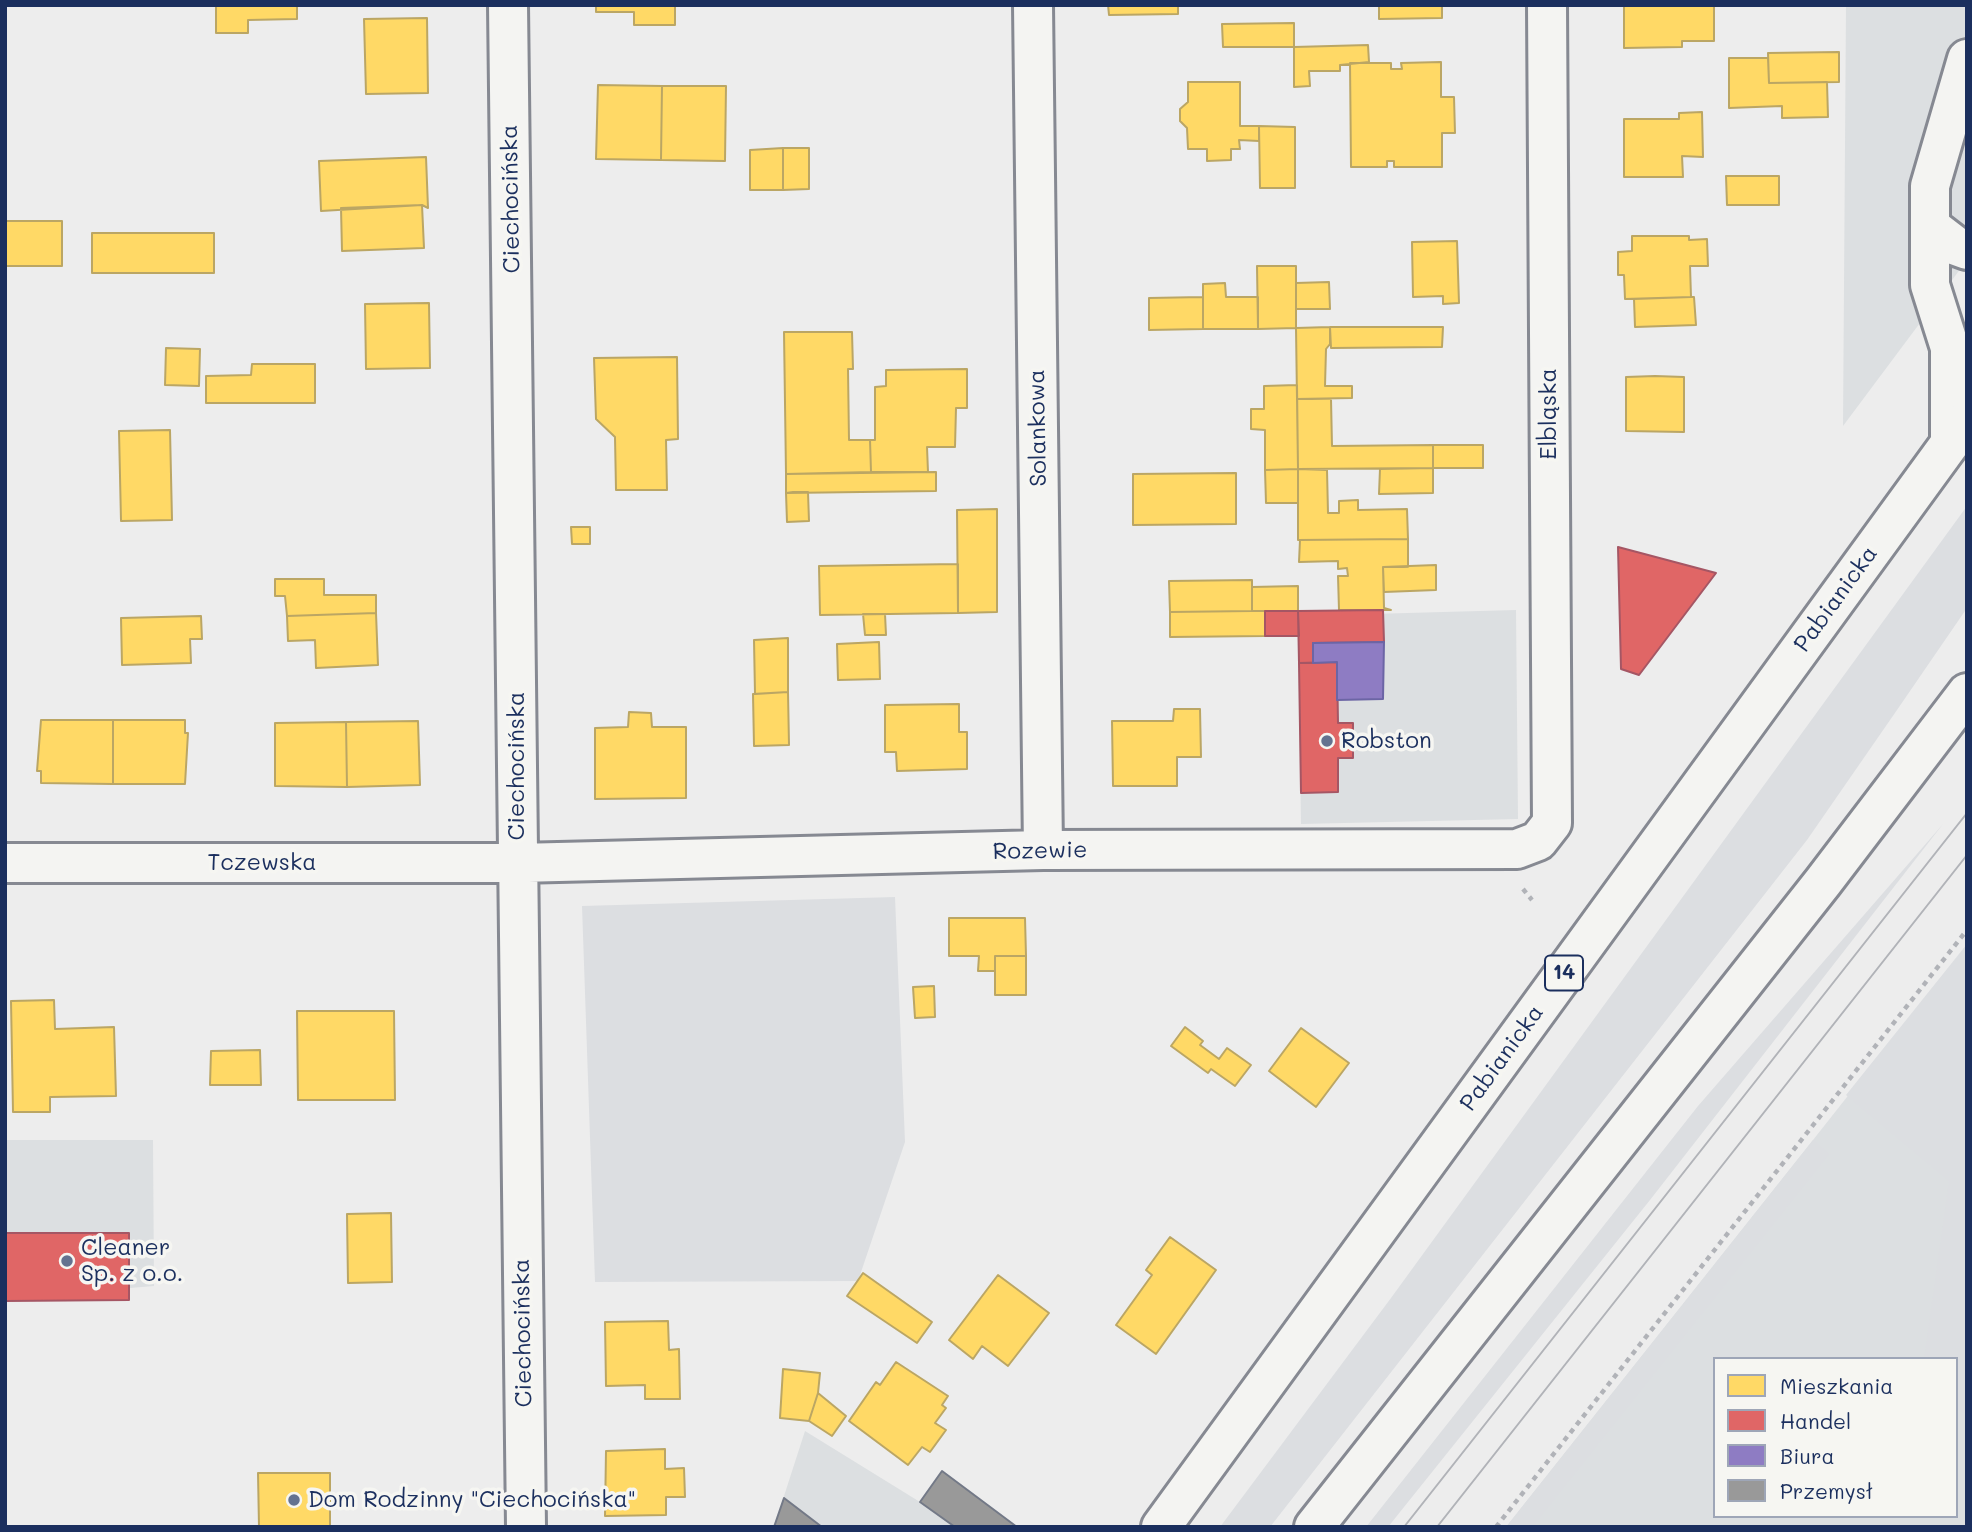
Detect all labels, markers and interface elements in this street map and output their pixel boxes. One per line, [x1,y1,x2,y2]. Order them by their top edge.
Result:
street label: Ciechocińska [496,124,526,274]
street label: Elbląska [1535,368,1563,460]
street label: Solankowa [1023,369,1053,487]
street label: Pabianicka [1788,541,1884,657]
street label: Ciechocińska [503,692,531,840]
place label: Robston [1341,727,1432,755]
marker: Robston [1319,733,1335,749]
street label: Rozewie [993,836,1087,866]
street label: Tczewska [208,849,316,877]
road number: 14 [1545,956,1583,990]
street label: Pabianicka [1454,1000,1550,1116]
place label: Cleaner Sp. z o.o. [81,1234,183,1288]
marker: Cleaner Sp. z o.o. [59,1253,75,1269]
street label: Ciechocińska [508,1258,538,1408]
legend [1713,1357,1958,1518]
text: Mieszkania [1780,1372,1893,1399]
text: Handel [1780,1407,1851,1434]
text: Biura [1780,1442,1835,1469]
text: Przemysł [1780,1477,1872,1504]
place label: Dom Rodzinny "Ciechocińska" [308,1486,636,1514]
marker: Dom Rodzinny "Ciechocińska" [286,1492,302,1508]

